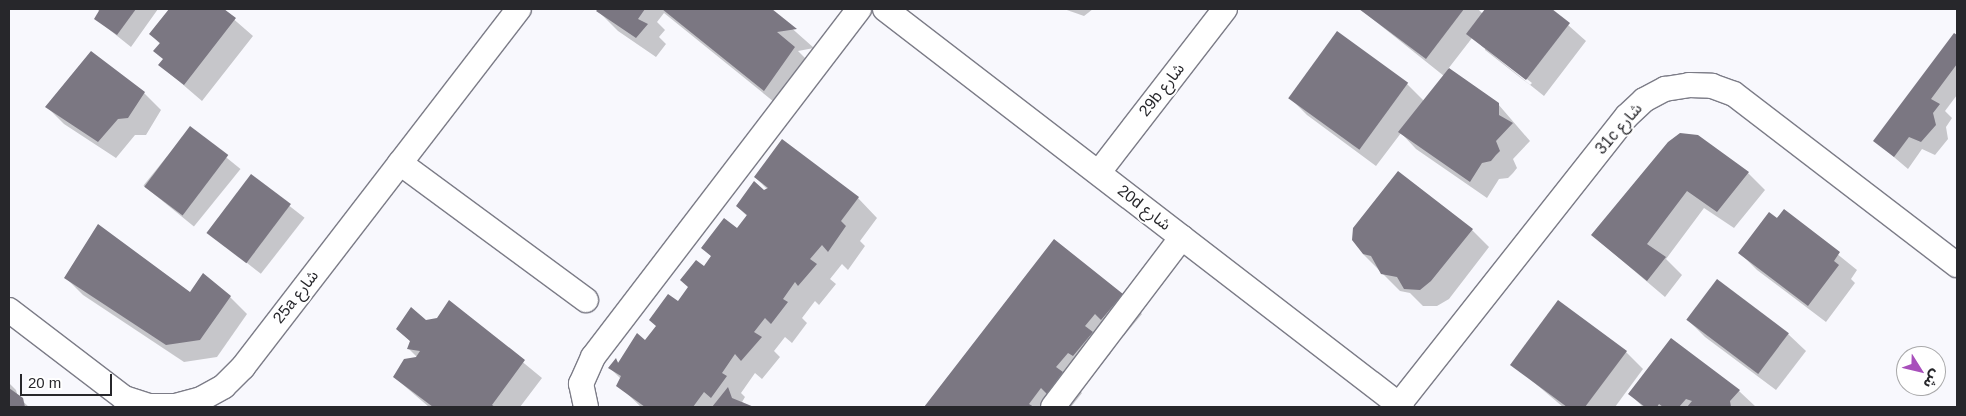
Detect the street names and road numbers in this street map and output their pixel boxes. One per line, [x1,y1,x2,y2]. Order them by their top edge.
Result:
street label: 29b شارع [1135,60,1189,120]
street label: 31c شارع [1592,100,1646,158]
street label: 20d شارع [1114,181,1174,235]
street label: 25a شارع [269,267,323,327]

